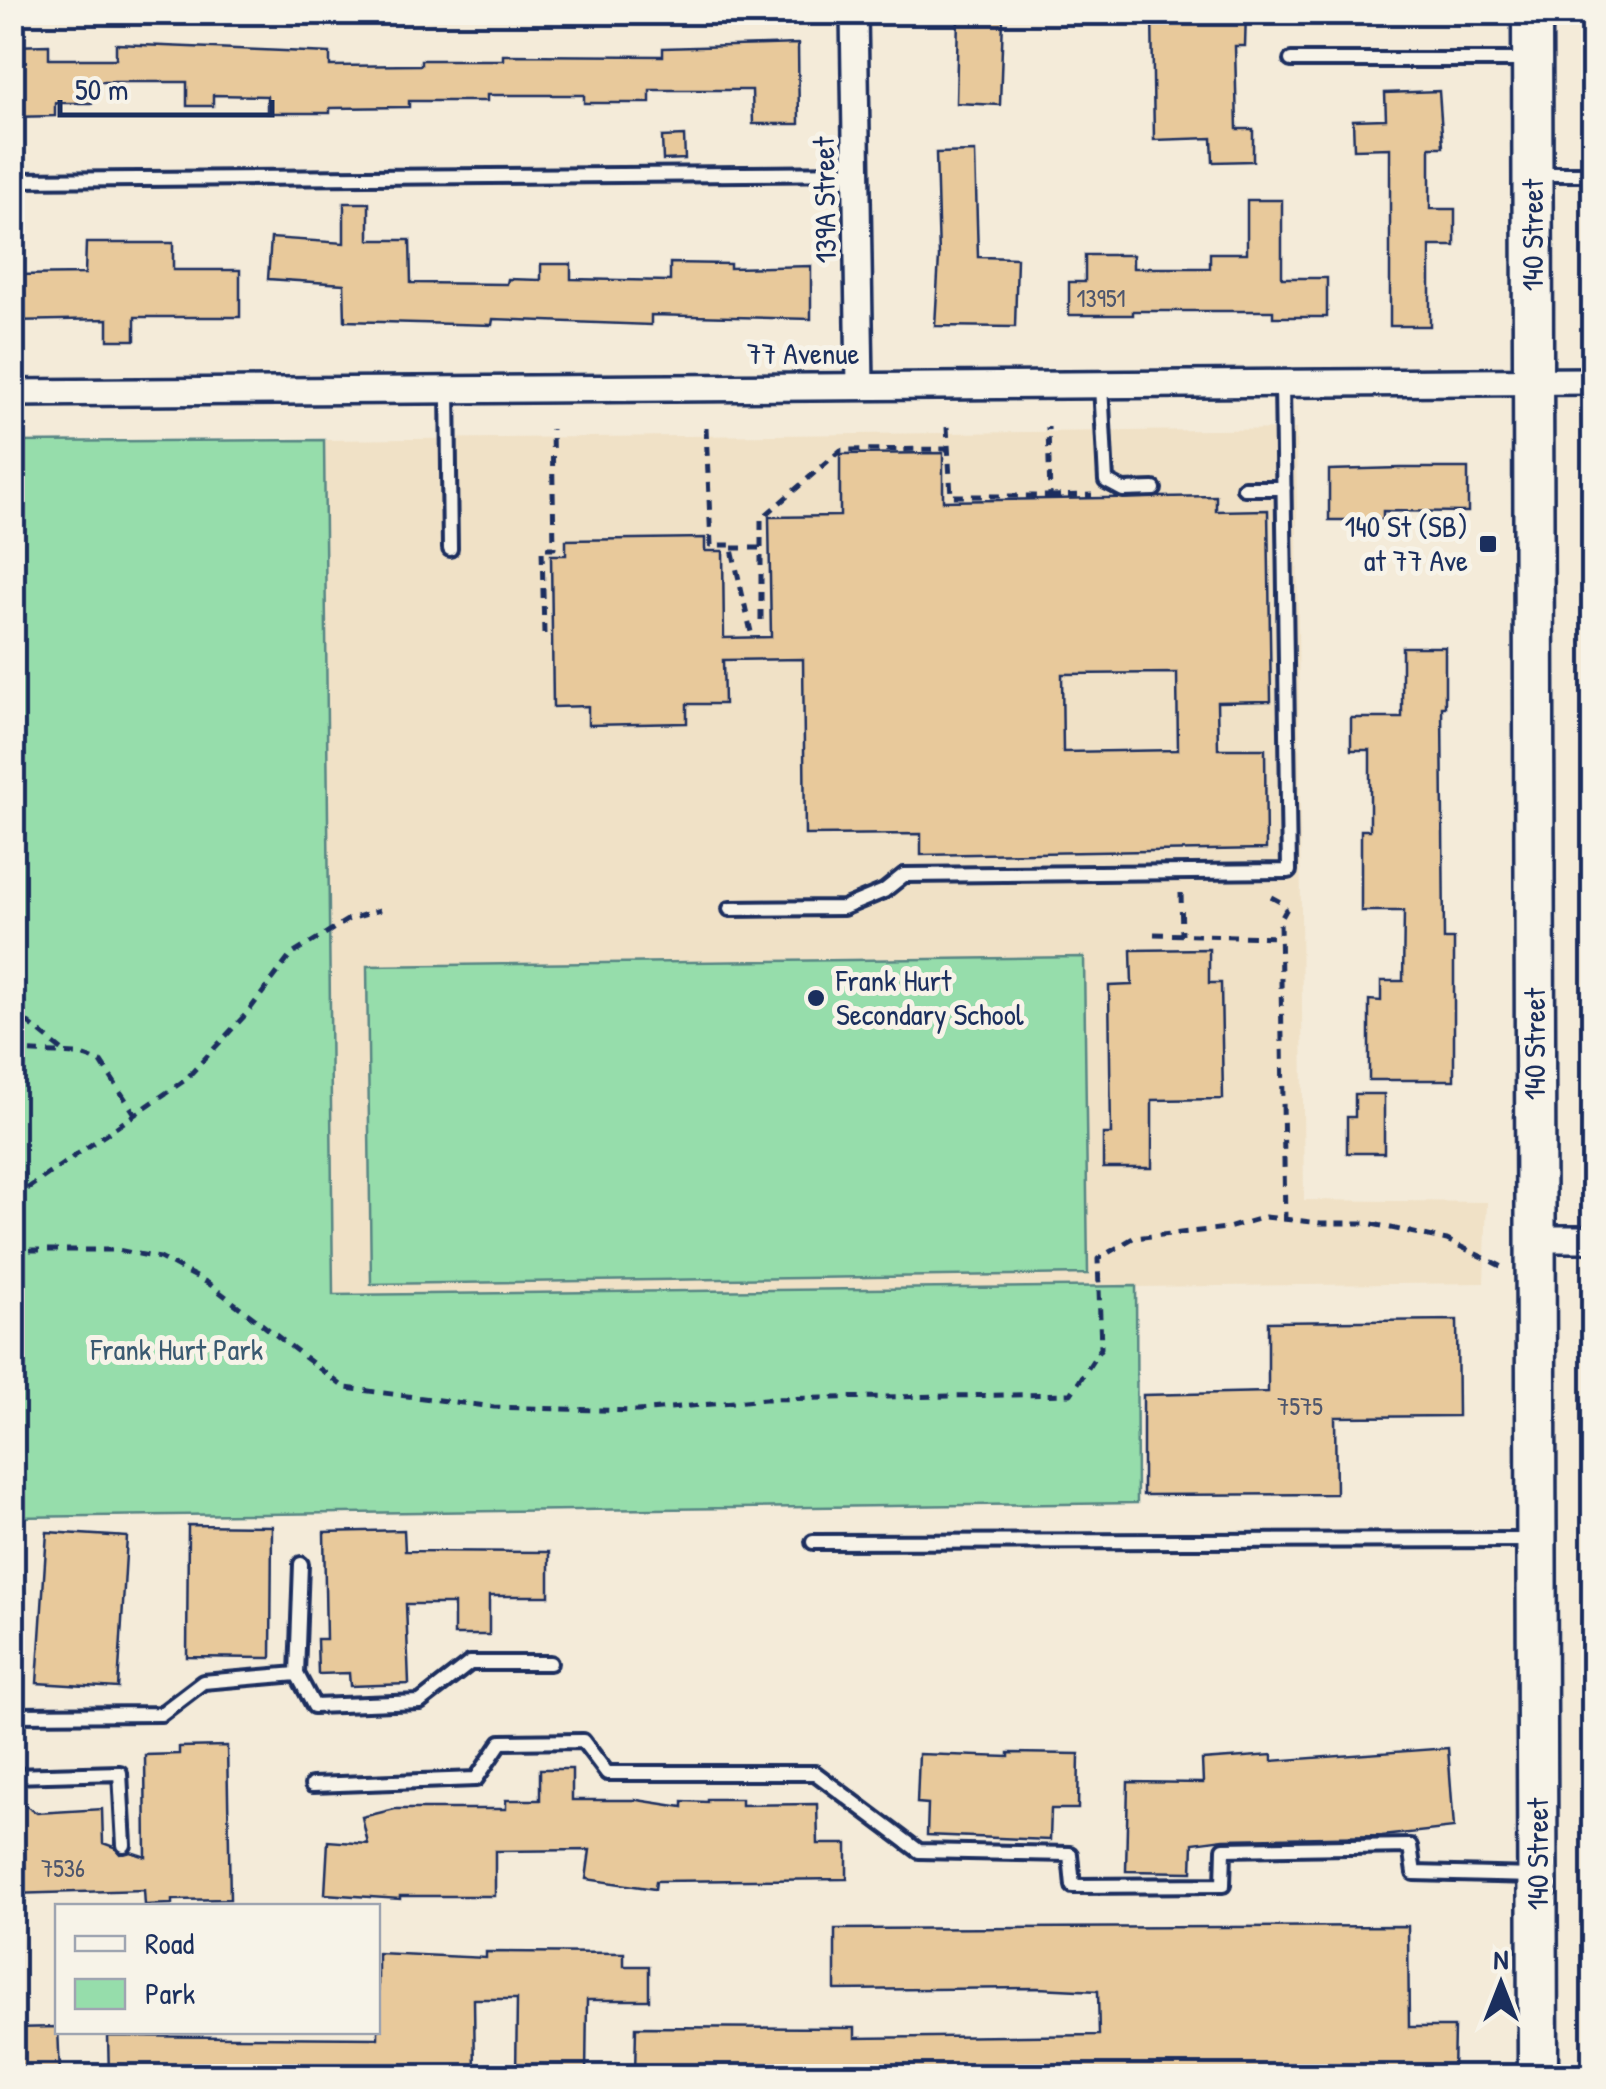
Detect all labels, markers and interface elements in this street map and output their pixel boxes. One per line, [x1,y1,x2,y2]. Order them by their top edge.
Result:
scale bar [60,55,272,117]
text: 50 m [75,69,128,109]
street label: 139A Street [803,136,845,264]
street label: 140 Street [1512,178,1552,291]
house number: 13951 [1076,281,1126,315]
street label: 77 Avenue [747,333,859,373]
place label: 140 St (SB) at 77 Ave [1345,506,1468,580]
marker: 140 St (SB) at 77 Ave [1477,533,1499,555]
place label: Frank Hurt Secondary School [835,960,1024,1034]
marker: Frank Hurt Secondary School [805,987,827,1009]
street label: 140 Street [1514,987,1554,1100]
park label: Frank Hurt Park [90,1329,263,1369]
house number: 7575 [1277,1389,1323,1423]
street label: 140 Street [1517,1797,1557,1910]
house number: 7536 [41,1851,85,1885]
legend [55,1904,380,2034]
text: Road [145,1923,194,1963]
north arrow [1451,1934,1551,2034]
text: N [1494,1940,1509,1978]
text: Park [145,1973,195,2013]

